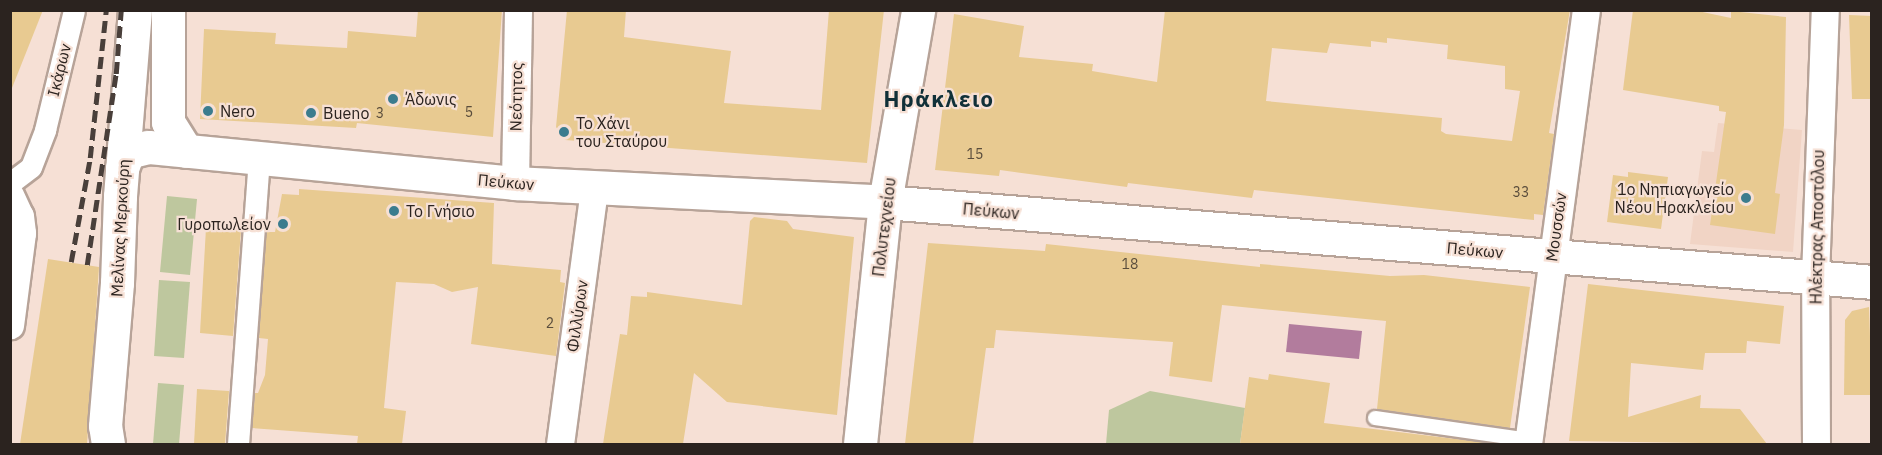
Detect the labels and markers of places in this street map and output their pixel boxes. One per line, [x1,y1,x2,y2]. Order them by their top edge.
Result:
place label: Άδωνις [405,89,457,109]
marker: Άδωνις [386,92,400,106]
place label: Nero [220,101,255,121]
place label: Bueno [323,103,369,123]
marker: Nero [201,104,215,118]
marker: Bueno [304,106,318,120]
place label: Το Χάνι του Σταύρου [576,113,667,151]
marker: Το Χάνι του Σταύρου [557,125,571,139]
place label: 1ο Νηπιαγωγείο Νέου Ηρακλείου [1615,179,1734,217]
marker: 1ο Νηπιαγωγείο Νέου Ηρακλείου [1739,191,1753,205]
place label: Το Γνήσιο [406,201,475,221]
marker: Το Γνήσιο [387,204,401,218]
place label: Γυροπωλείον [177,214,271,234]
marker: Γυροπωλείον [276,217,290,231]

